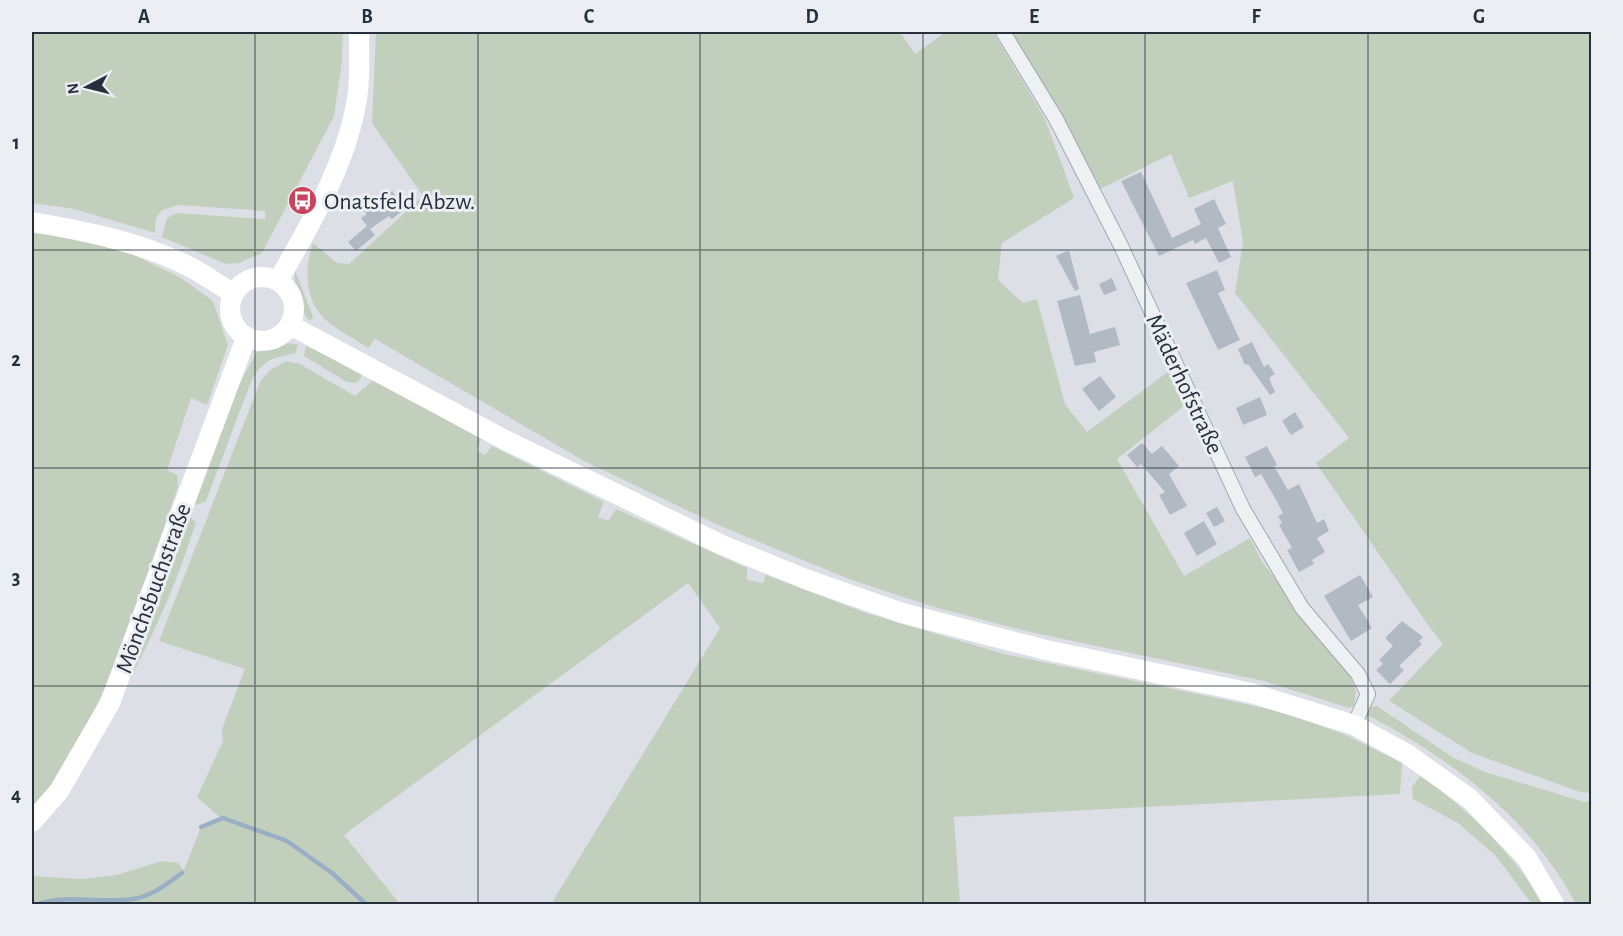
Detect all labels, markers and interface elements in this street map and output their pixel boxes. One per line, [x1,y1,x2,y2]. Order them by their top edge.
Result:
text: A [138,7,150,27]
text: B [361,7,373,27]
text: C [584,7,595,27]
text: D [805,7,819,27]
text: E [1029,7,1039,27]
text: F [1251,7,1261,27]
text: G [1473,7,1485,27]
north arrow [57,57,117,117]
text: N [64,82,82,95]
text: 1 [12,133,20,153]
bus stop icon: Onatsfeld Abzw. [287,185,319,217]
place label: Onatsfeld Abzw. [324,190,475,214]
street label: Mäderhofstraße [1141,311,1227,458]
text: 2 [11,350,21,370]
street label: Mönchsbuchstraße [112,500,196,676]
text: 3 [12,568,20,588]
text: 4 [11,785,21,805]

